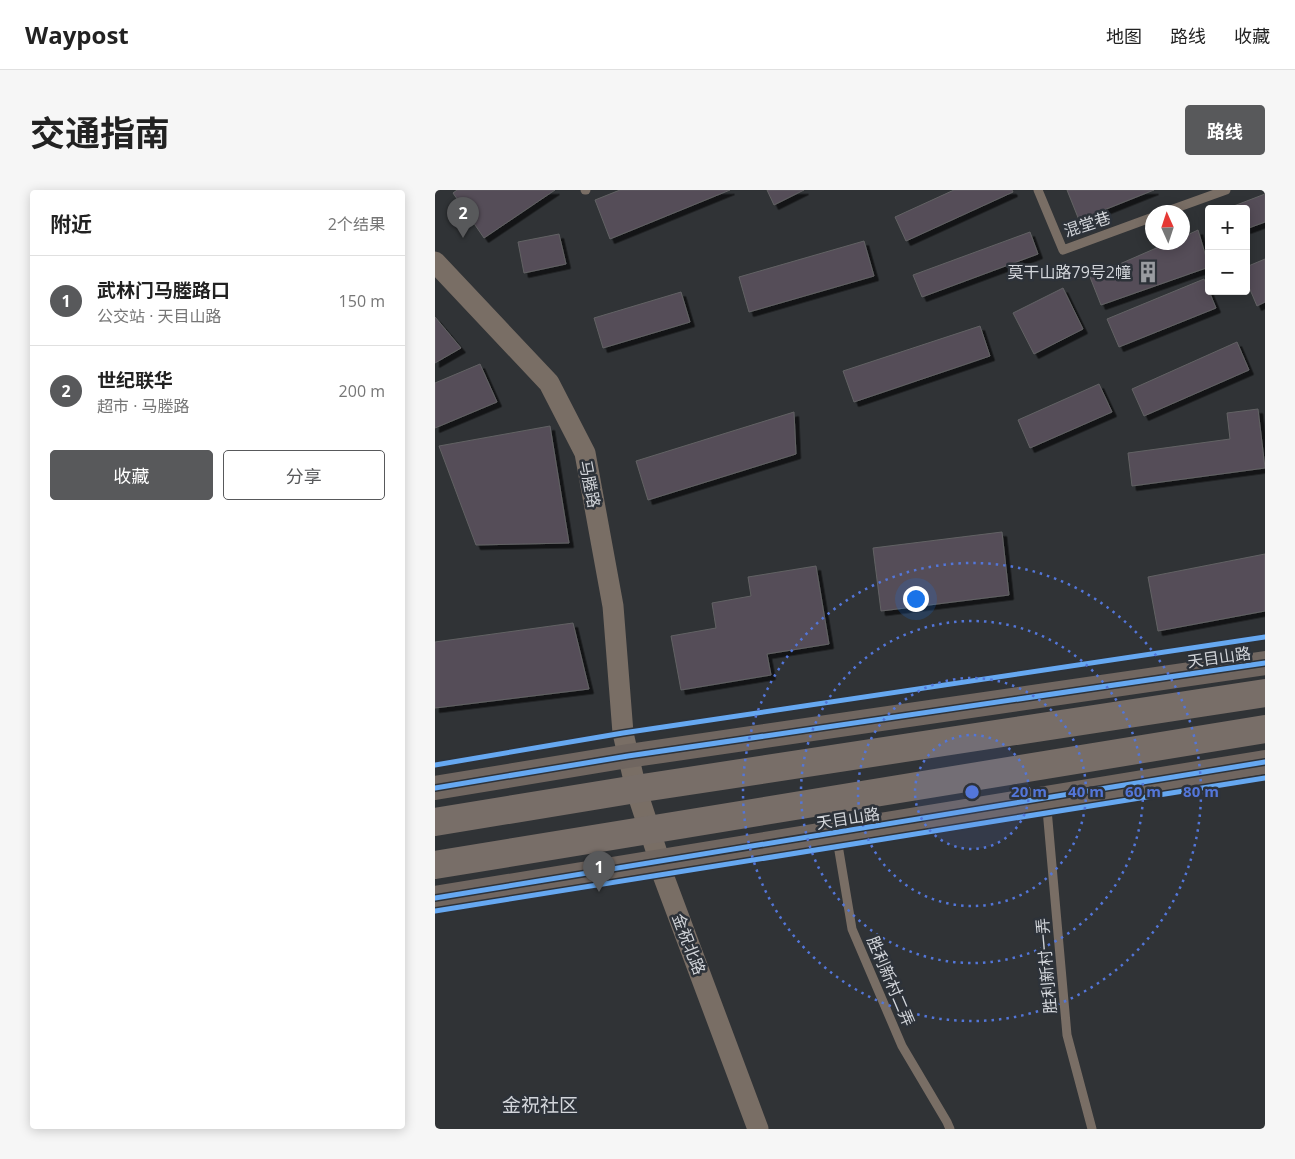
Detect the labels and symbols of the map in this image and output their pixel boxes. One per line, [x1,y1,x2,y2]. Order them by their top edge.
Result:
pin: 2 [447,197,479,238]
north arrow [1145,205,1190,250]
street label: 混堂巷 [1061,206,1113,242]
building icon: 莫干山路79号2幢 [1135,259,1161,285]
place label: 莫干山路79号2幢 [1008,261,1131,283]
street label: 马塍路 [575,458,605,510]
your location [903,586,929,612]
street label: 天目山路 [1186,642,1252,672]
text: 20 m [1011,781,1047,801]
text: 40 m [1068,781,1104,801]
text: 60 m [1125,781,1161,801]
text: 80 m [1183,781,1219,801]
centre of rings [963,783,981,801]
street label: 天目山路 [815,802,881,834]
pin: 1 [583,851,615,892]
street label: 金祝北路 [667,910,711,978]
street label: 胜利新村一弄 [1031,917,1061,1015]
street label: 胜利新村二弄 [862,933,920,1029]
district label: 金祝社区 [502,1092,578,1118]

